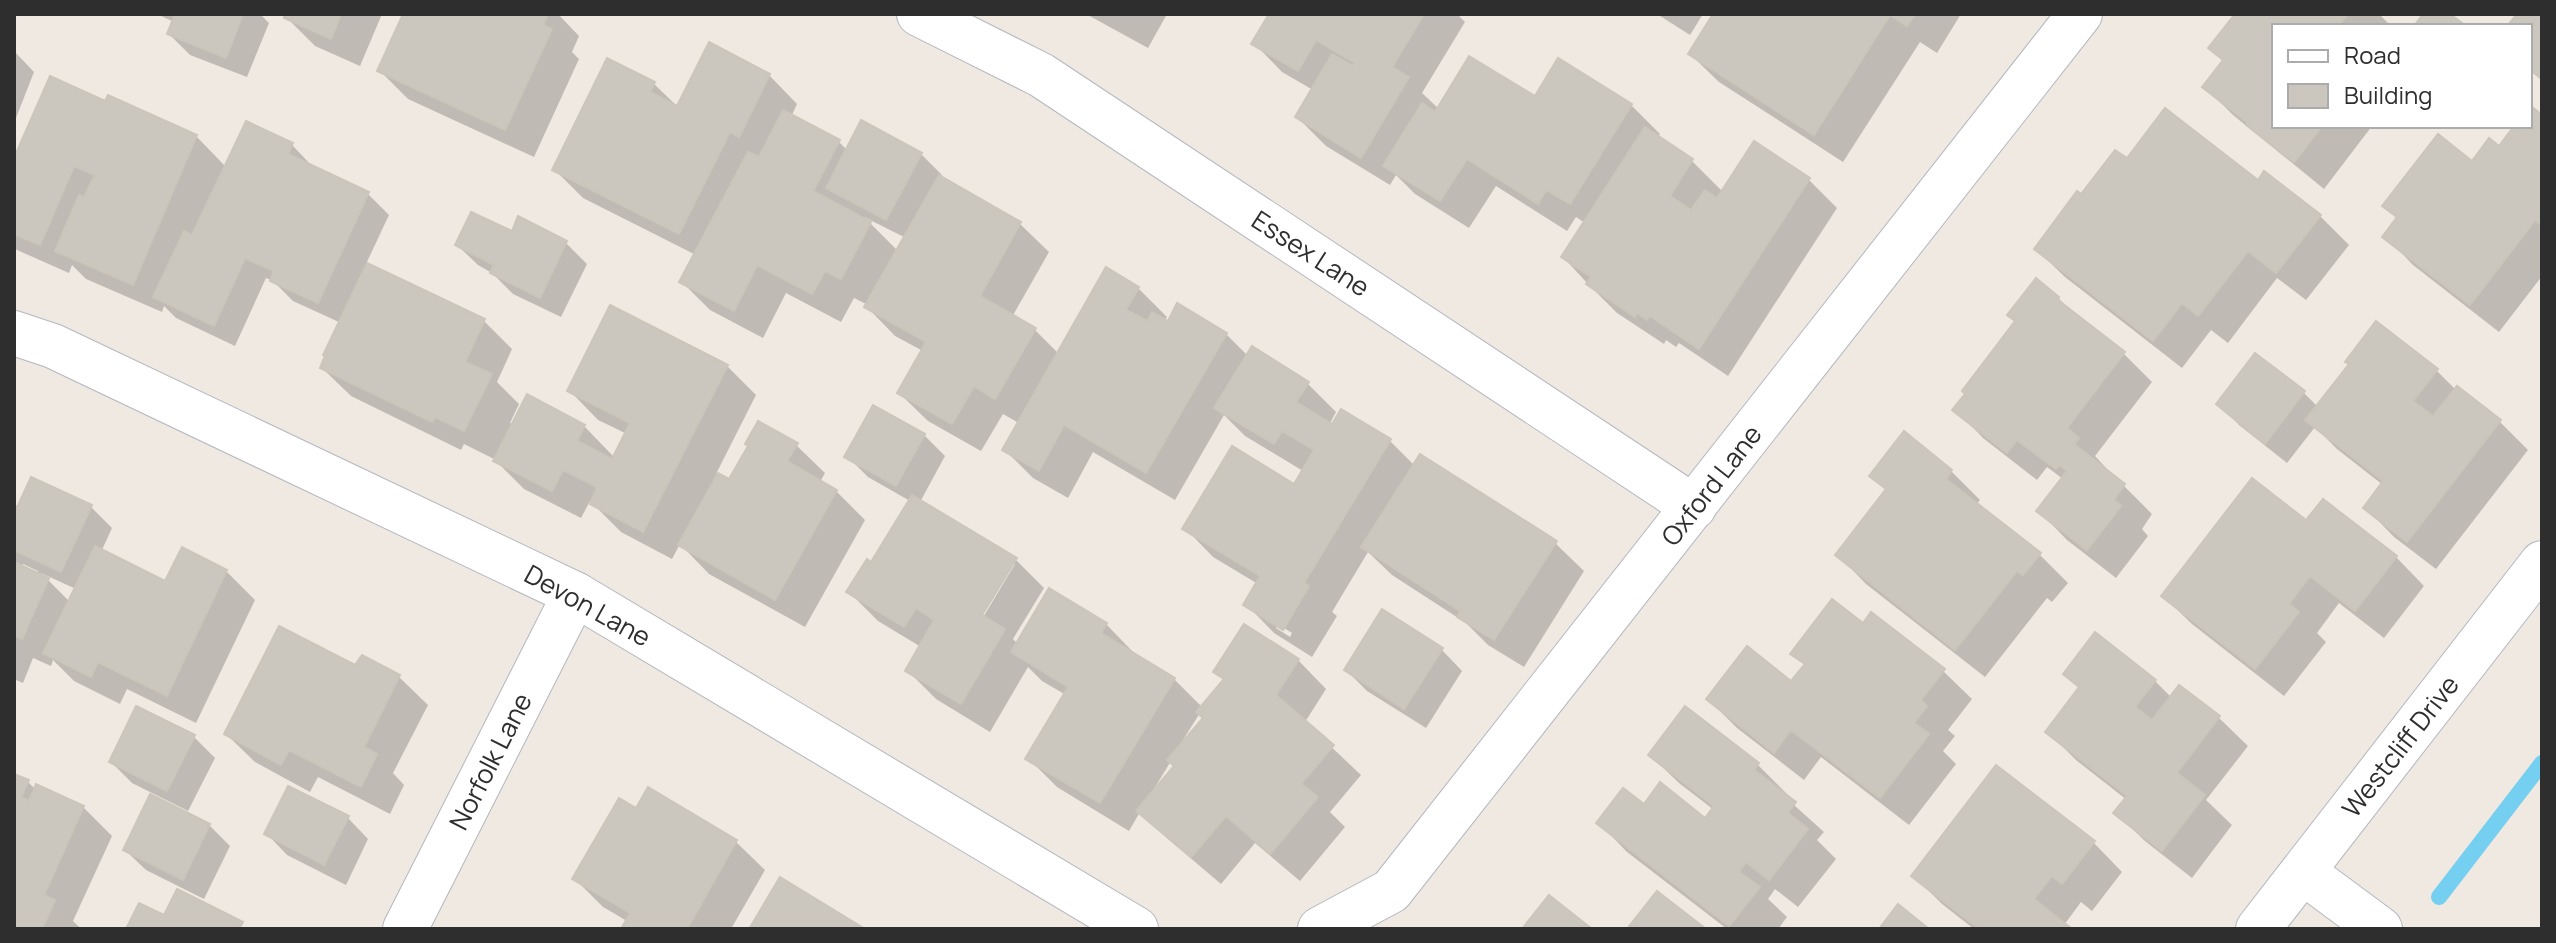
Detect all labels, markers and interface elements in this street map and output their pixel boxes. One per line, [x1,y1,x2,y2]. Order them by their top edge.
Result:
legend [2272,24,2532,128]
text: Road [2344,38,2401,71]
text: Building [2344,78,2432,111]
street label: Essex Lane [1245,201,1377,305]
street label: Oxford Lane [1652,417,1770,553]
street label: Devon Lane [518,556,658,654]
street label: Westcliff Drive [2333,668,2467,824]
street label: Norfolk Lane [440,686,540,836]

